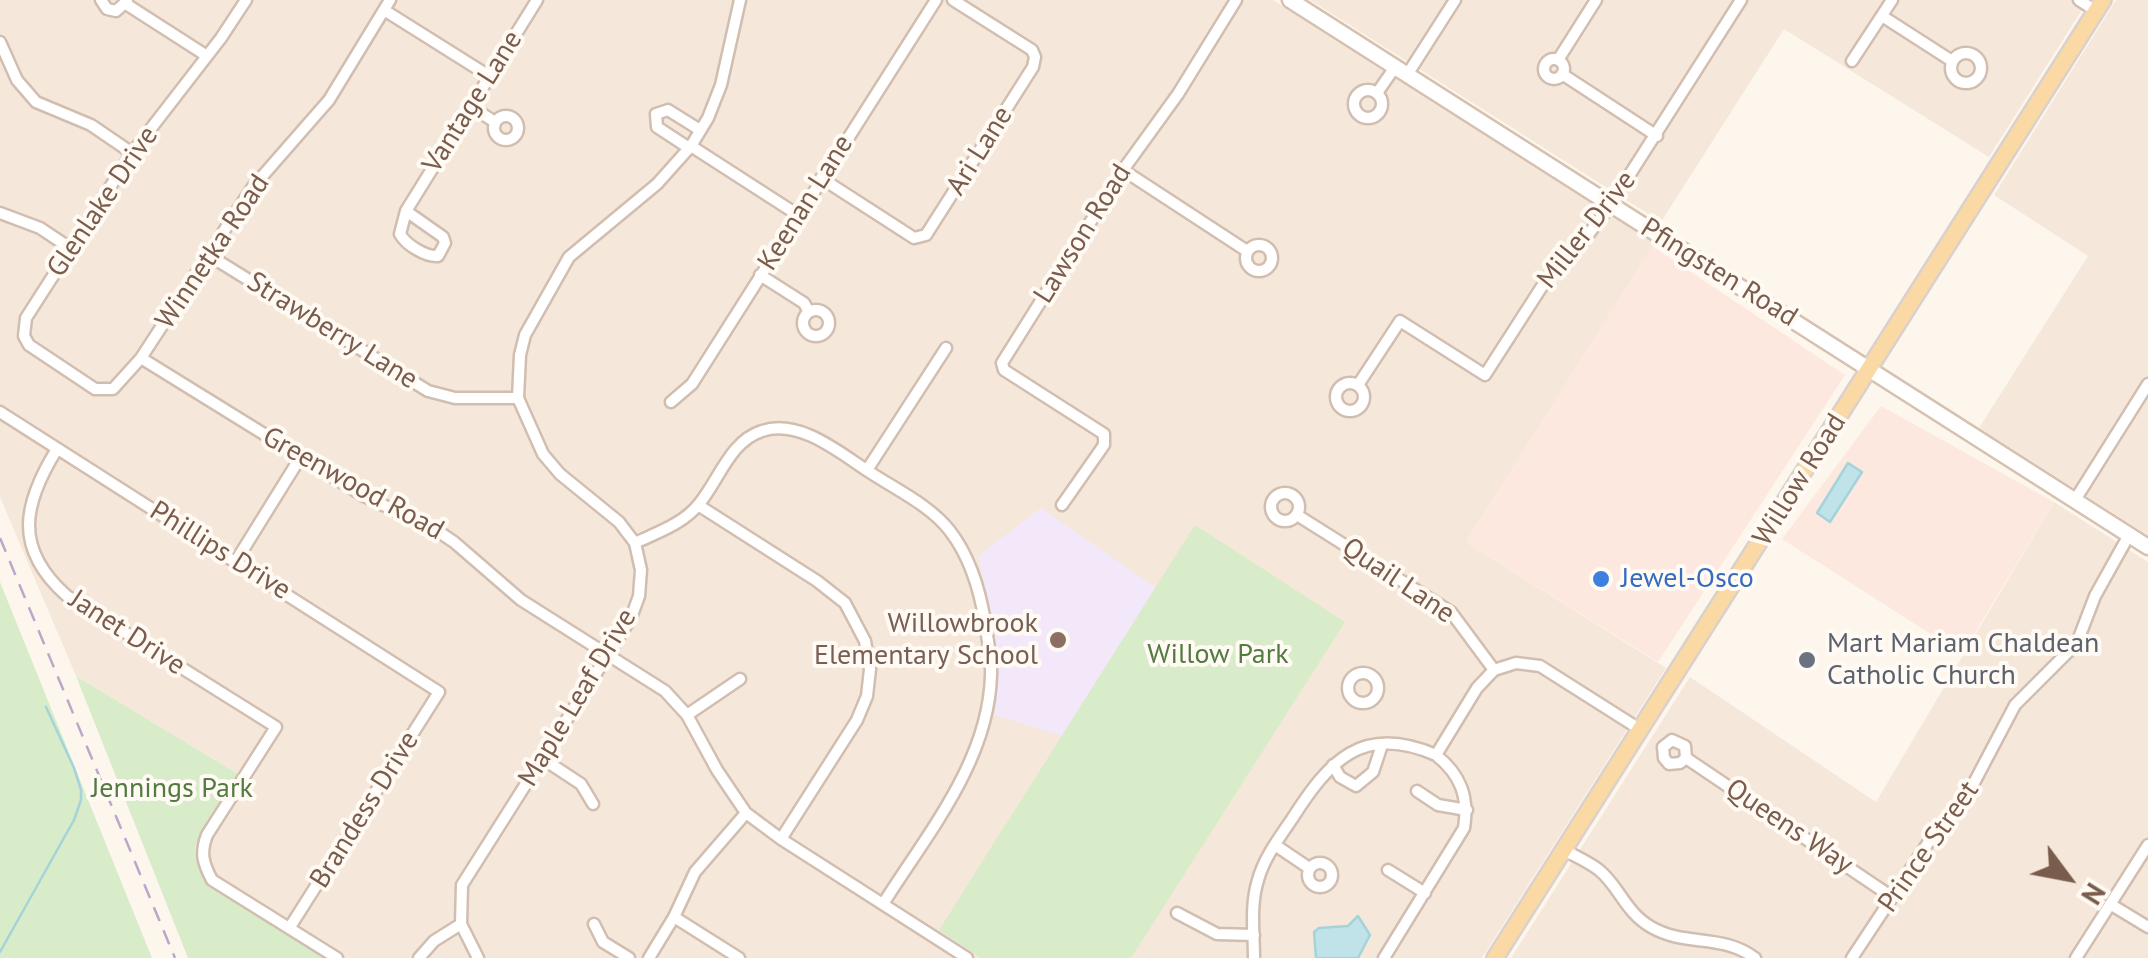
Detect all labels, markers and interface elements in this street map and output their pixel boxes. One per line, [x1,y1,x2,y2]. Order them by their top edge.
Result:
street label: Vantage Lane [416,25,530,179]
street label: Ari Lane [940,100,1020,202]
street label: Glenlake Drive [40,120,166,284]
street label: Keenan Lane [751,129,861,277]
street label: Lawson Road [1027,158,1139,310]
street label: Miller Drive [1531,165,1643,295]
street label: Winnetka Road [149,168,277,336]
street label: Pfingsten Road [1634,211,1804,335]
street label: Strawberry Lane [241,265,423,397]
street label: Willow Road [1746,408,1854,552]
street label: Greenwood Road [256,420,450,548]
street label: Phillips Drive [143,494,297,608]
street label: Quail Lane [1335,531,1461,631]
place label: Jewel-Osco [1621,562,1754,596]
marker: Jewel-Osco [1590,568,1612,590]
street label: Janet Drive [63,583,191,683]
street label: Maple Leaf Drive [512,603,644,793]
place label: Willowbrook Elementary School [814,607,1038,673]
place label: Mart Mariam Chaldean Catholic Church [1827,627,2099,693]
marker: Willowbrook Elementary School [1047,629,1069,651]
park label: Willow Park [1147,638,1289,672]
marker: Mart Mariam Chaldean Catholic Church [1796,649,1818,671]
street label: Brandess Drive [304,726,426,894]
park label: Jennings Park [91,772,253,806]
street label: Queens Way [1719,772,1859,882]
street label: Prince Street [1872,775,1986,919]
north arrow [2018,828,2118,928]
text: N [2073,877,2114,912]

